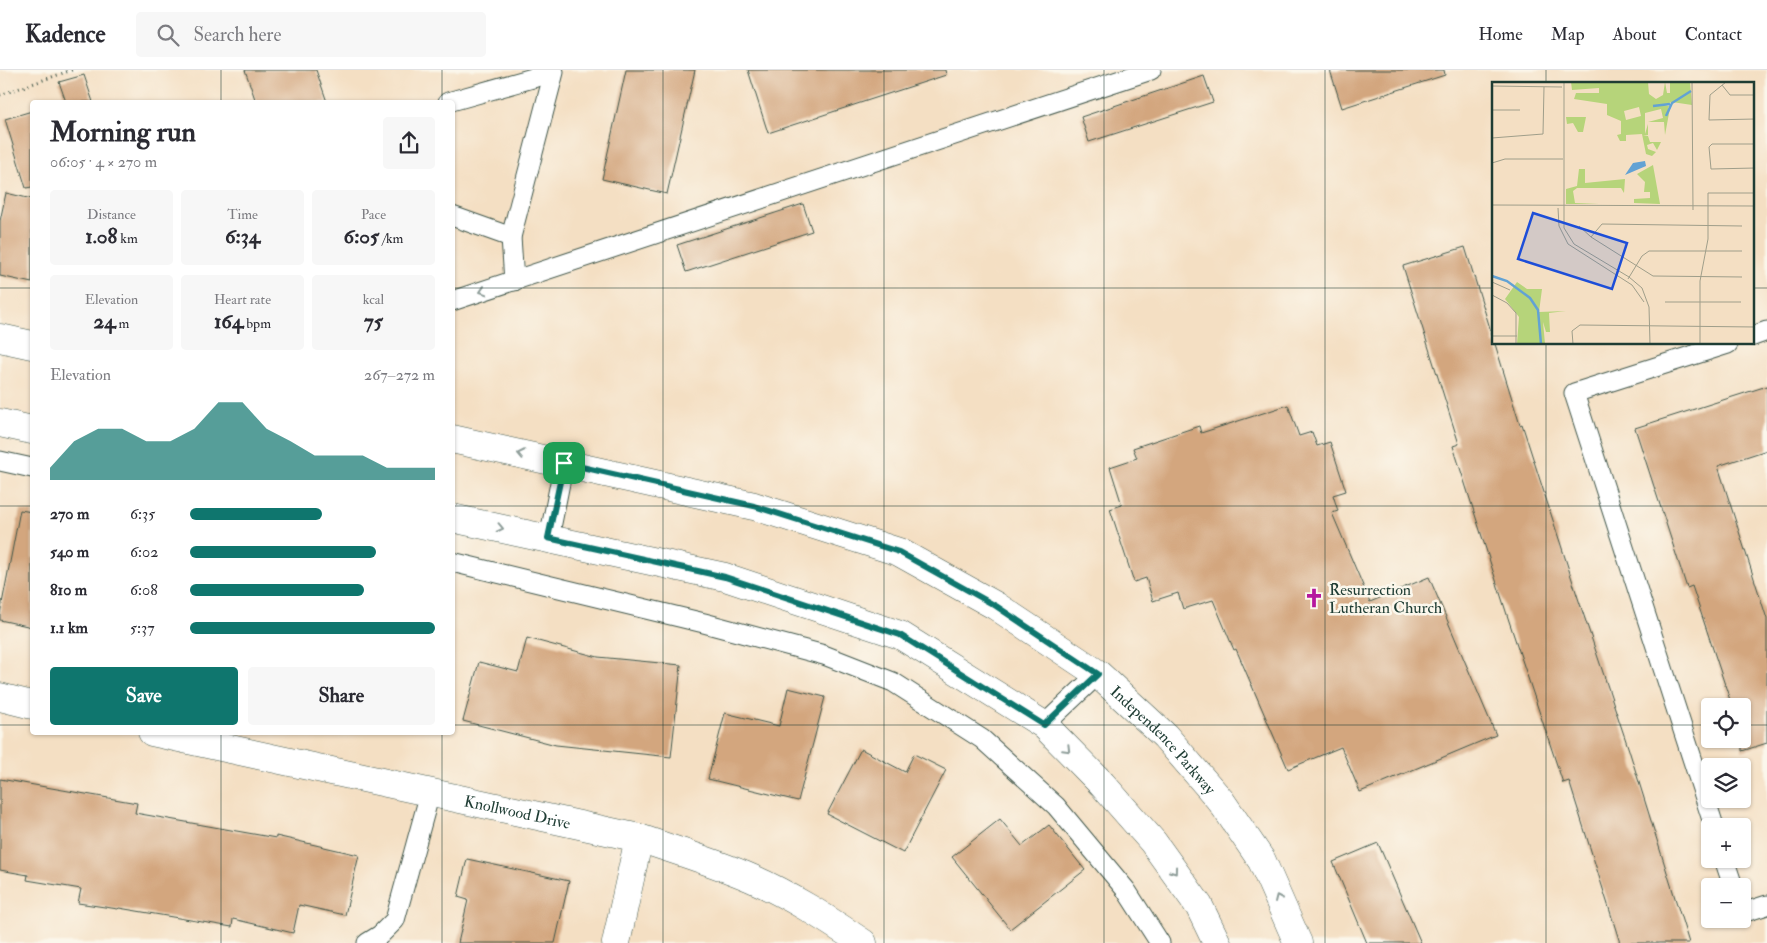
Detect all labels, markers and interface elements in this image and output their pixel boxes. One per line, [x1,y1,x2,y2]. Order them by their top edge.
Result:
search box [136,12,486,57]
text: Kadence [25,19,106,50]
icon: search [154,21,182,49]
text: Search here [194,23,281,47]
text: Home [1478,23,1523,46]
text: Map [1551,23,1585,46]
text: About [1613,23,1657,46]
text: Contact [1685,23,1742,46]
inset map [1492,82,1754,345]
text: Morning run [50,115,196,150]
button: share [383,117,435,169]
text: 06:05 · 4 × 270 m [50,152,157,172]
text: Distance [87,206,136,223]
text: Time [227,206,258,223]
text: Pace [361,206,386,223]
text: 1.08 [85,223,117,250]
text: 6:34 [225,223,260,250]
text: 6:05 [344,223,379,250]
text: km [117,230,138,247]
text: /km [379,230,403,247]
one-way arrow [480,285,488,295]
text: Elevation [85,291,138,308]
text: Heart rate [214,291,271,308]
text: kcal [363,291,384,308]
text: 24 [94,308,116,335]
text: 164 [214,308,243,335]
text: 75 [364,308,383,335]
text: m [116,315,129,332]
text: bpm [243,315,271,332]
text: Elevation [50,365,111,385]
text: 267–272 m [364,365,435,385]
pin [543,442,585,484]
one-way arrow [517,449,526,460]
icon: arrive [550,449,578,477]
text: 270 m [50,504,89,524]
text: 6:35 [130,504,155,524]
one-way arrow [496,522,505,532]
text: 540 m [50,542,89,562]
text: 6:02 [130,542,158,562]
text: 810 m [50,580,87,600]
text: 6:08 [130,580,158,600]
place label: Resurrection Lutheran Church [1329,580,1443,618]
church icon: Resurrection Lutheran Church [1303,587,1325,609]
text: 1.1 km [50,618,88,638]
text: 5:37 [130,618,154,638]
button: Save [50,667,238,725]
button: Share [248,667,435,725]
street label: Independence Parkway [1106,682,1220,800]
map controls [1701,698,1751,928]
button: locate [1701,698,1751,748]
one-way arrow [1062,743,1071,752]
button: layers [1701,758,1751,808]
street label: Knollwood Drive [462,791,573,834]
button: + [1701,818,1751,868]
one-way arrow [1168,865,1177,875]
button: − [1701,878,1751,928]
one-way arrow [1274,894,1285,903]

